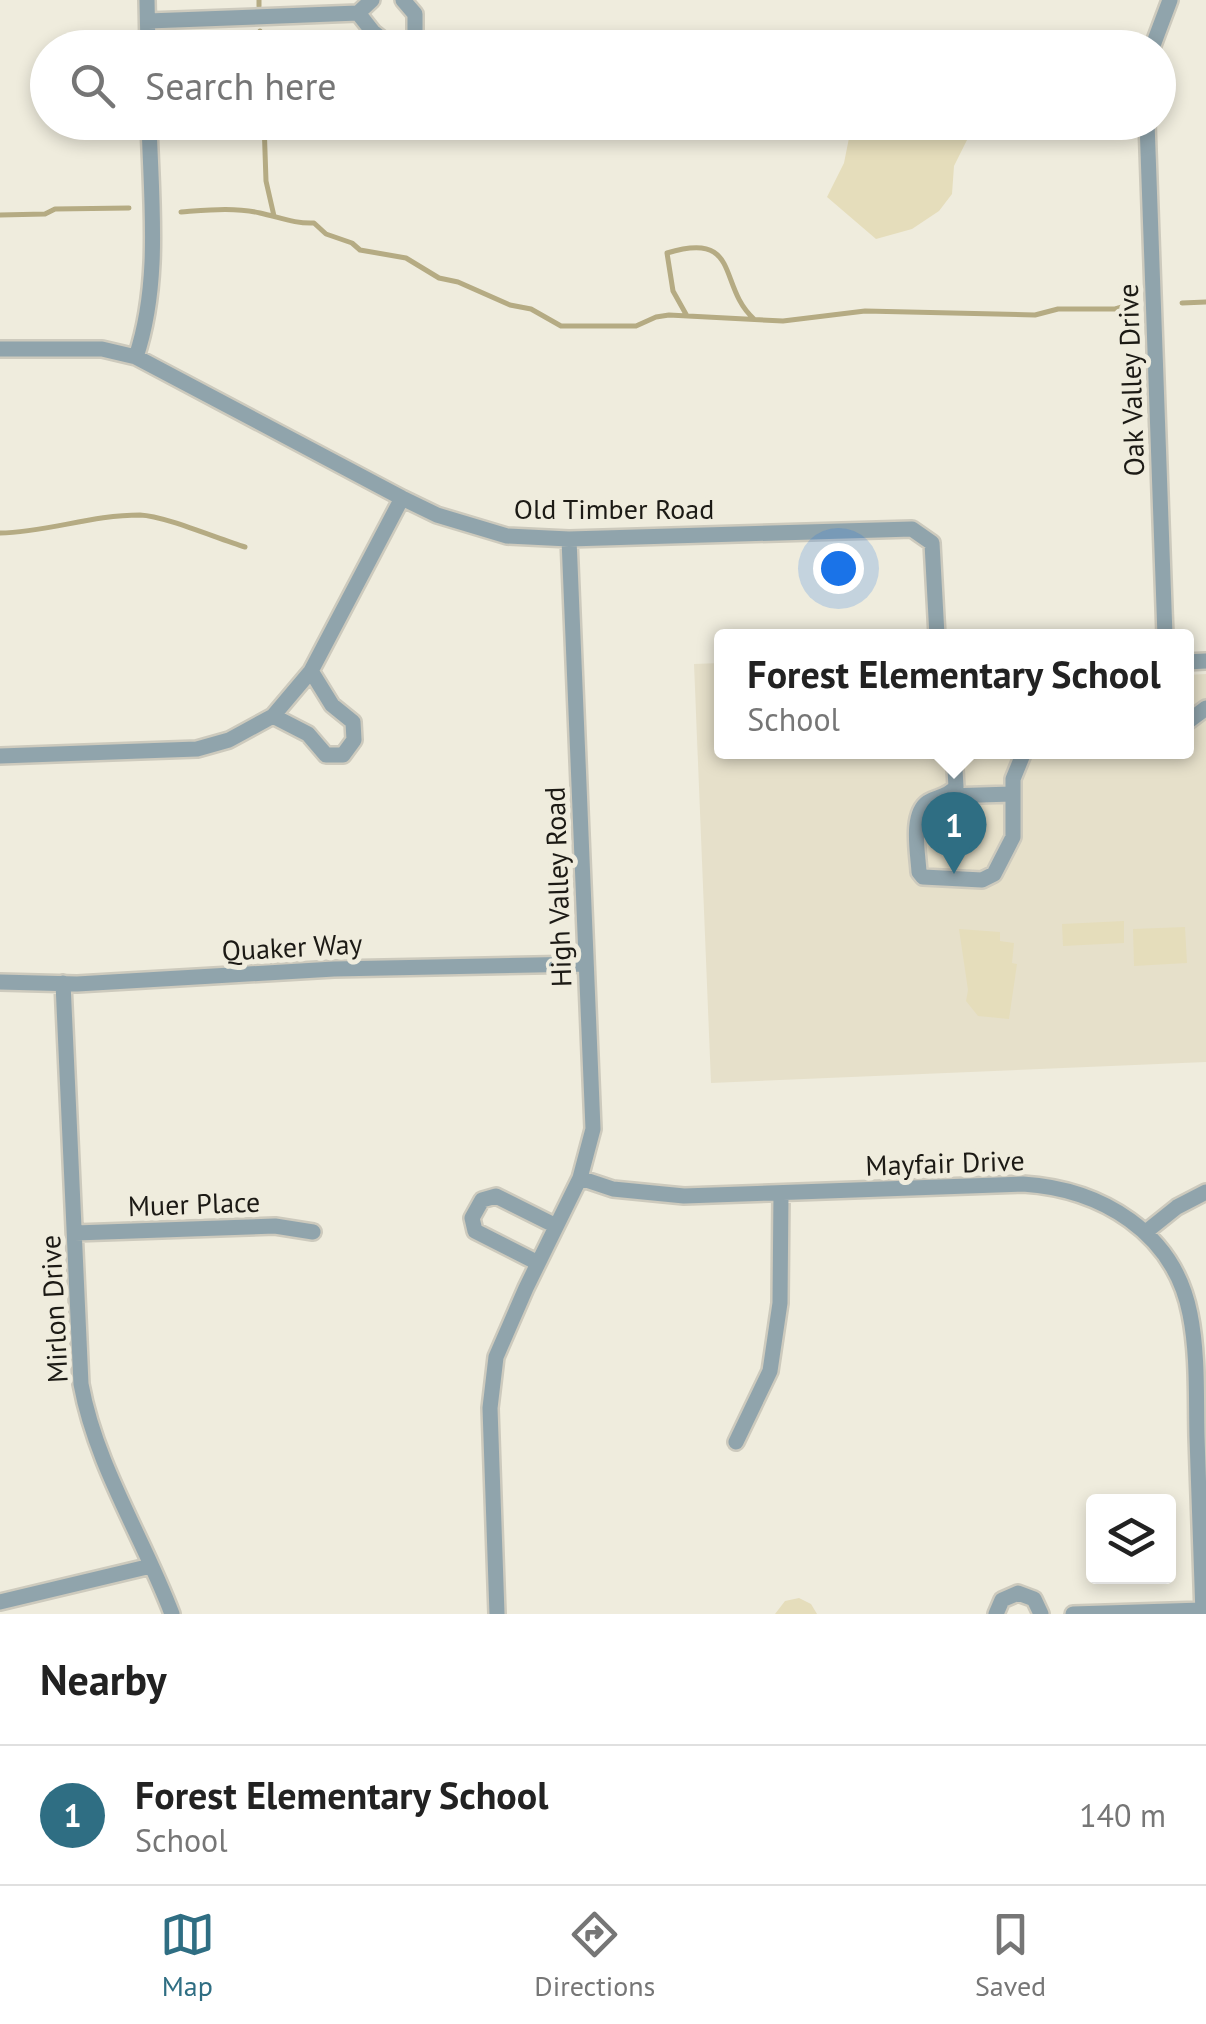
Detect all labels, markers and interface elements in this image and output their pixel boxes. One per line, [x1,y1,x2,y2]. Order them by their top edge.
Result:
search box [30,30,1176,140]
icon: search [65,58,120,113]
text: Search here [145,61,337,110]
street label: Oak Valley Drive [1109,283,1152,477]
street label: Old Timber Road [514,490,714,527]
your location [813,543,864,594]
popup [714,629,1194,759]
text: Forest Elementary School [747,649,1161,698]
text: School [747,698,840,740]
street label: High Valley Road [536,786,579,988]
pin: 1 [922,792,986,874]
street label: Quaker Way [221,924,363,969]
street label: Mayfair Drive [865,1141,1025,1184]
street label: Muer Place [127,1183,261,1224]
street label: Mirlon Drive [31,1234,76,1384]
map controls [1086,1494,1176,1584]
button: layers [1086,1494,1176,1584]
text: Nearby [40,1652,167,1707]
text: Forest Elementary School [135,1770,548,1819]
text: 1 [63,1794,82,1836]
text: 140 m [1079,1794,1166,1836]
text: School [135,1819,228,1861]
tab: Map [160,1907,215,2004]
tab: Directions [534,1907,655,2004]
tab: Saved [975,1907,1046,2004]

